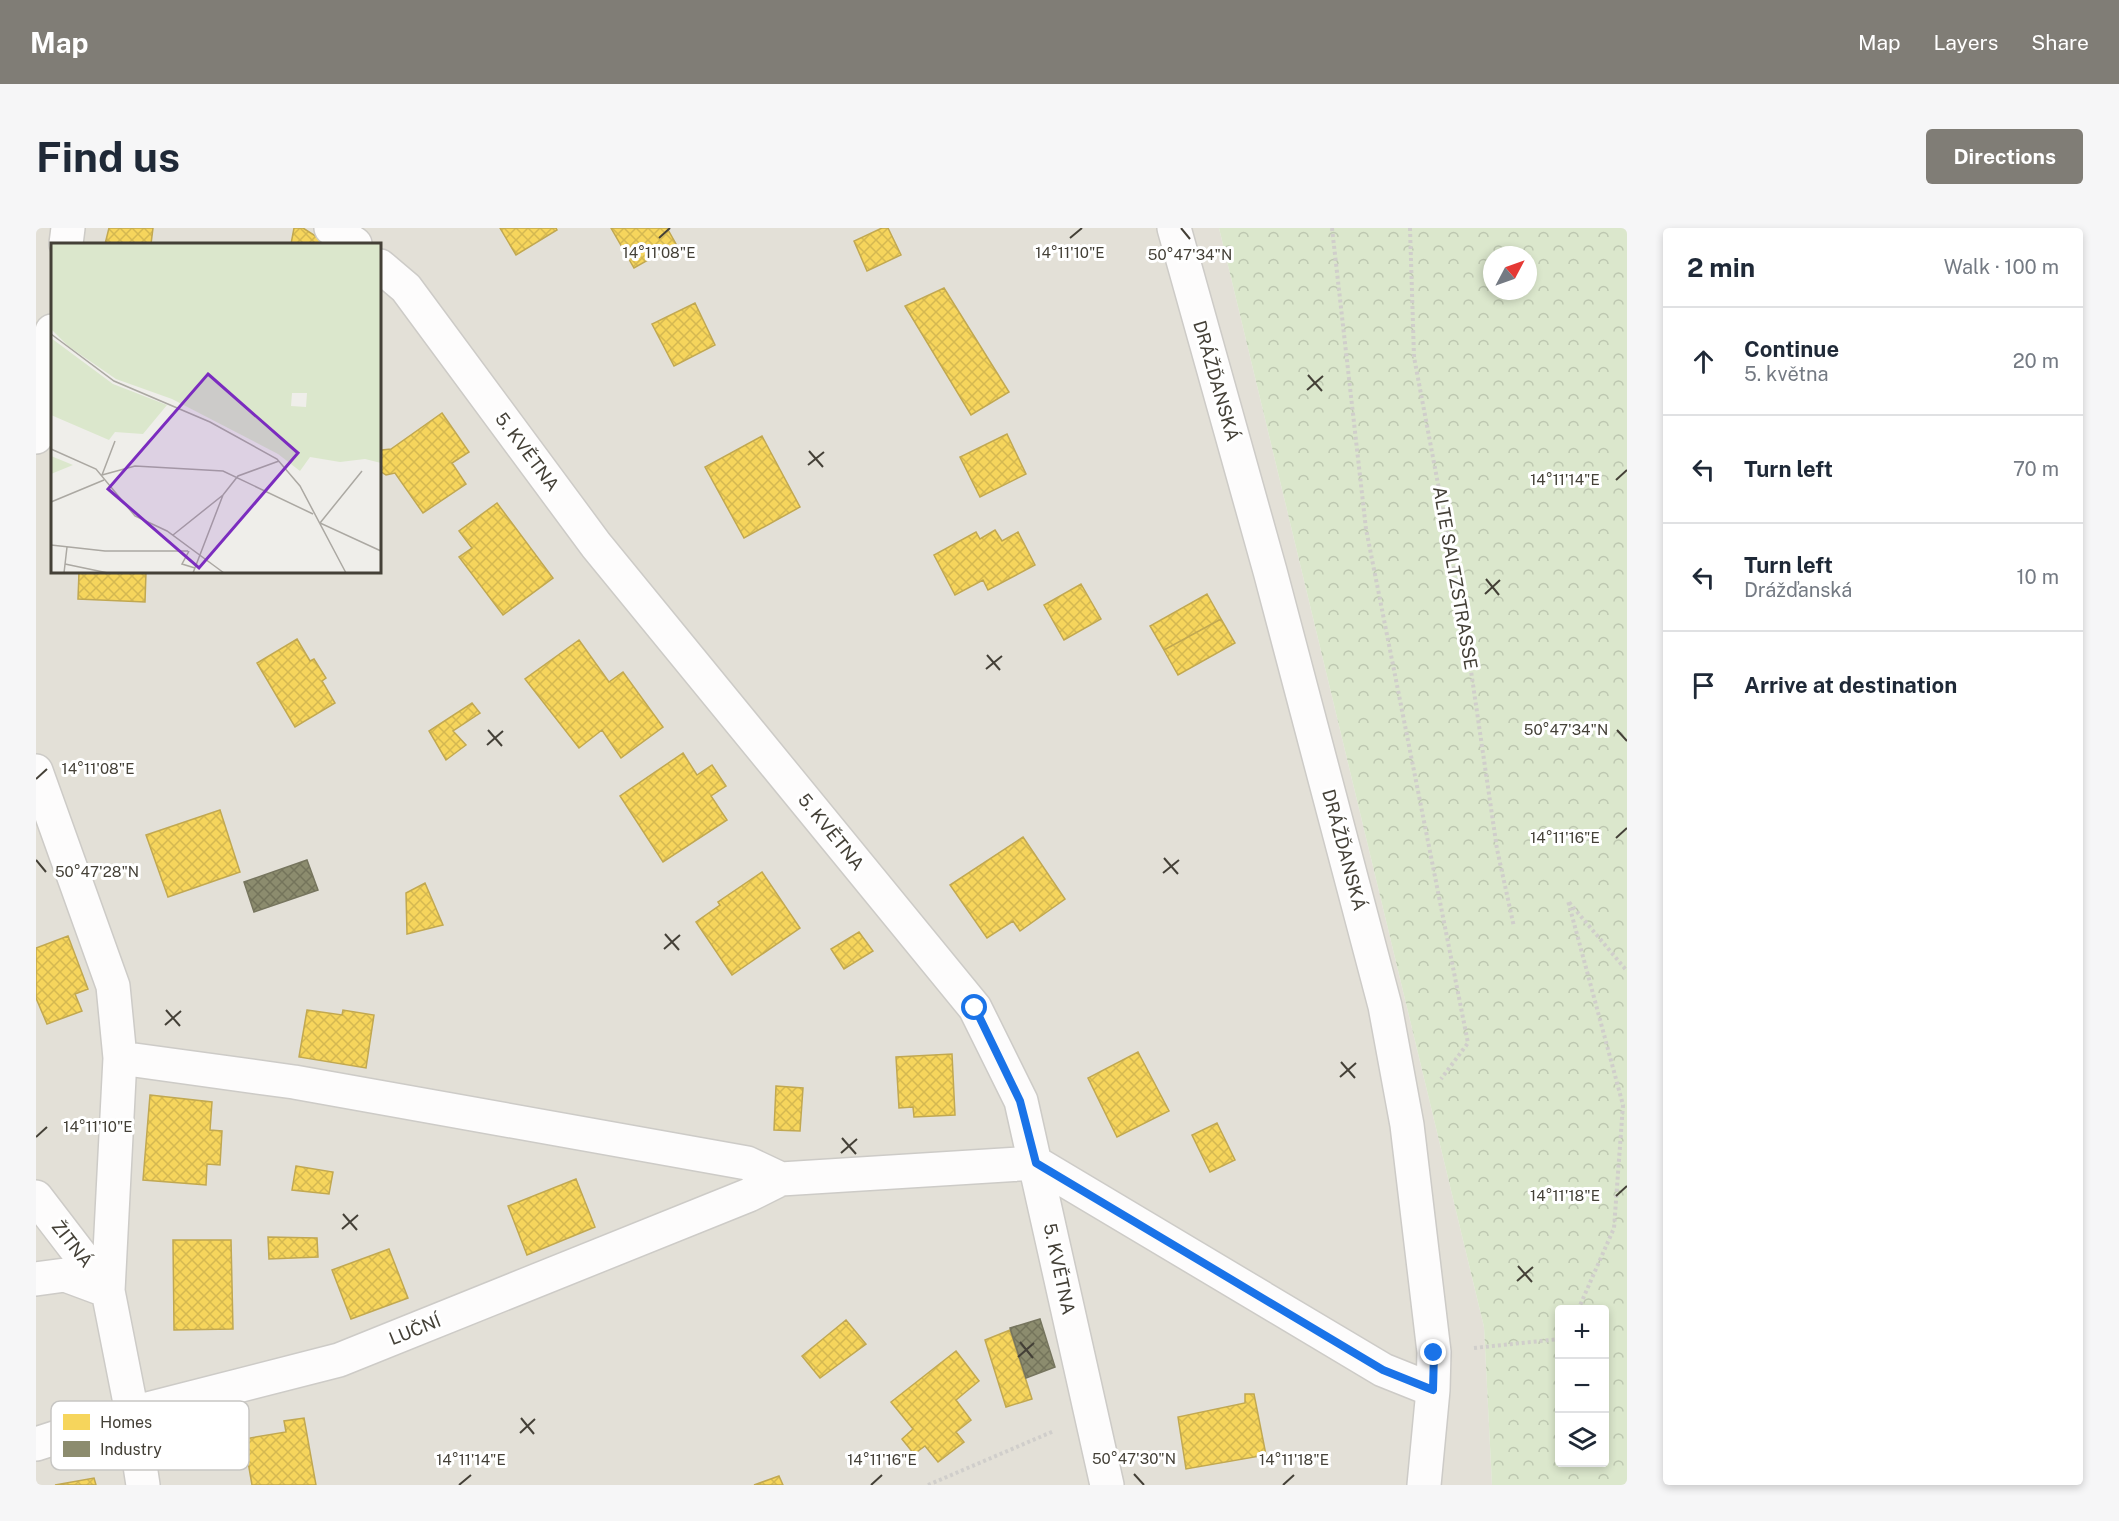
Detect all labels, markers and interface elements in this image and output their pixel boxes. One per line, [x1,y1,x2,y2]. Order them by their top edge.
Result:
text: Map [30,26,89,59]
text: Map [1858,30,1901,55]
text: Layers [1934,30,1998,55]
text: Share [2031,30,2089,55]
button: Directions [1926,129,2083,184]
text: Find us [36,132,180,181]
inset map [51,243,381,573]
text: 14°11'08"E [623,244,695,261]
text: 14°11'10"E [1035,244,1105,261]
text: 50°47'34"N [1148,246,1232,263]
north arrow [1483,246,1537,300]
text: 2 min [1687,252,1755,283]
text: Walk · 100 m [1944,255,2059,279]
street label: DRÁŽĎANSKÁ [1189,318,1245,444]
text: Continue [1744,336,1839,362]
icon: ahead [1687,345,1720,378]
text: 20 m [2013,349,2059,373]
text: 5. května [1744,362,1829,386]
street label: 5. KVĚTNA [491,408,564,495]
icon: left [1687,453,1720,486]
text: Turn left [1744,456,1833,482]
text: 70 m [2013,457,2059,481]
text: 14°11'14"E [1530,471,1600,488]
street label: ALTE SALTZSTRASSE [1429,485,1482,671]
text: Turn left [1744,552,1833,578]
icon: left [1687,561,1720,594]
text: 10 m [2016,565,2059,589]
text: Drážďanská [1744,578,1852,602]
icon: arrive [1687,669,1720,702]
text: Arrive at destination [1744,672,1957,698]
text: 50°47'34"N [1524,721,1608,738]
text: 14°11'08"E [62,760,134,777]
street label: DRÁŽĎANSKÁ [1318,787,1372,913]
street label: 5. KVĚTNA [794,789,869,875]
text: 14°11'16"E [1530,829,1600,846]
text: 50°47'28"N [55,863,139,880]
route start [961,994,987,1020]
text: 14°11'10"E [63,1118,133,1135]
text: 14°11'18"E [1530,1187,1600,1204]
street label: ŽITNÁ [48,1215,98,1271]
street label: 5. KVĚTNA [1040,1221,1079,1317]
map controls [1555,1305,1609,1467]
button: + [1555,1305,1609,1359]
street label: LUČNÍ [386,1308,444,1349]
route end [1420,1339,1446,1365]
button: − [1555,1359,1609,1413]
legend [51,1401,249,1470]
text: Homes [100,1413,152,1432]
button: layers [1555,1413,1609,1467]
text: Industry [100,1440,162,1459]
text: 50°47'30"N [1092,1450,1176,1467]
text: 14°11'14"E [436,1451,506,1468]
text: 14°11'16"E [847,1451,917,1468]
text: 14°11'18"E [1259,1451,1329,1468]

